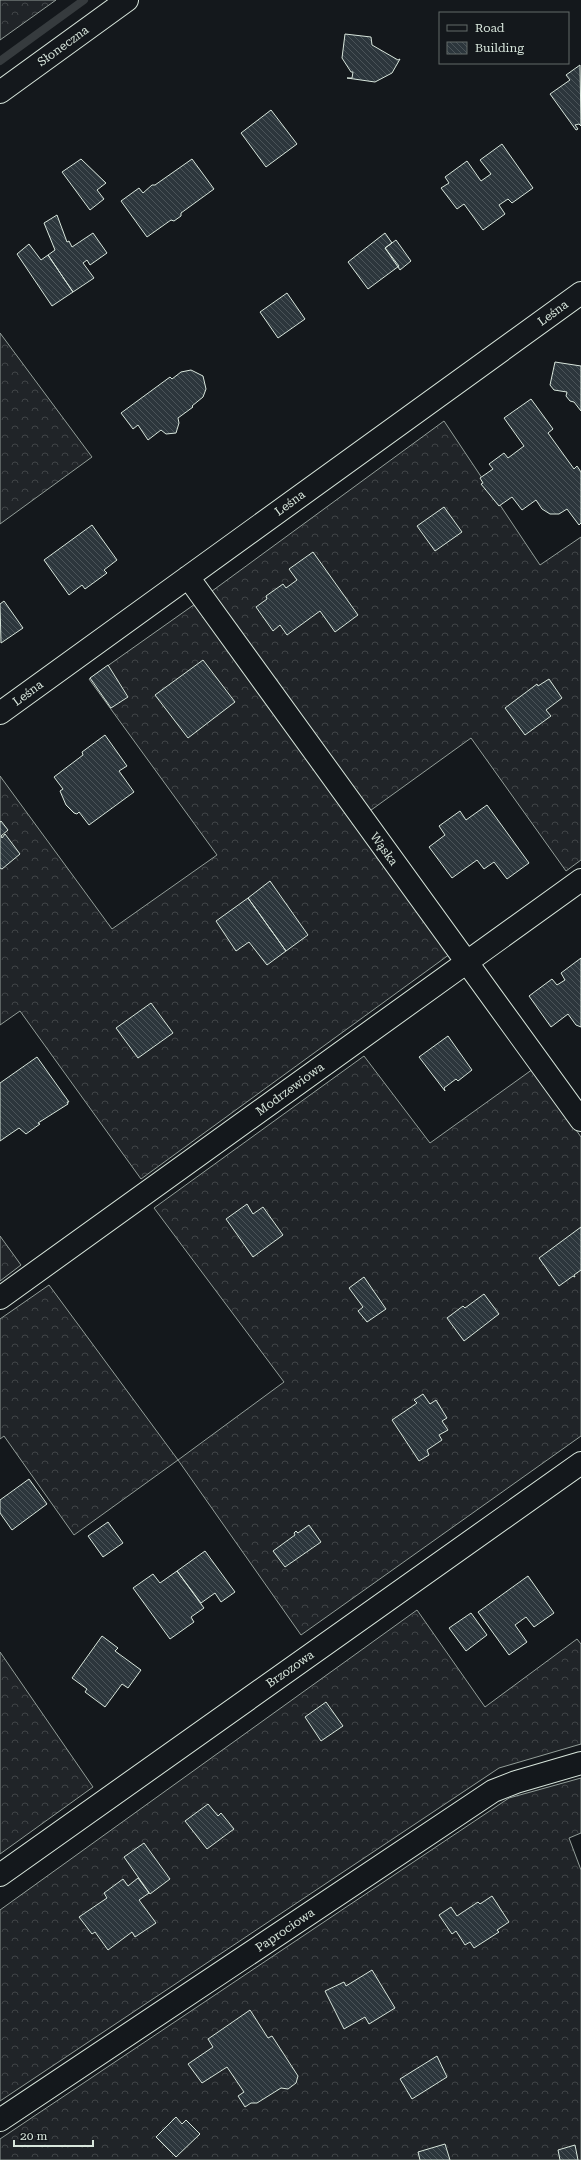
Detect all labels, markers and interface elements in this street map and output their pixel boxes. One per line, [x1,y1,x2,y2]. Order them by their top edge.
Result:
legend [439,12,569,64]
text: Road [475,21,505,35]
street label: Słoneczna [35,23,92,69]
text: Building [475,41,524,55]
street label: Leśna [535,297,571,329]
street label: Leśna [272,487,308,519]
street label: Leśna [10,677,46,709]
street label: Wąska [367,830,401,869]
street label: Modrzewiowa [253,1059,327,1118]
street label: Brzozowa [263,1647,317,1691]
street label: Paprociowa [253,1905,317,1955]
scale bar [14,2122,93,2148]
text: 20 m [20,2129,47,2143]

